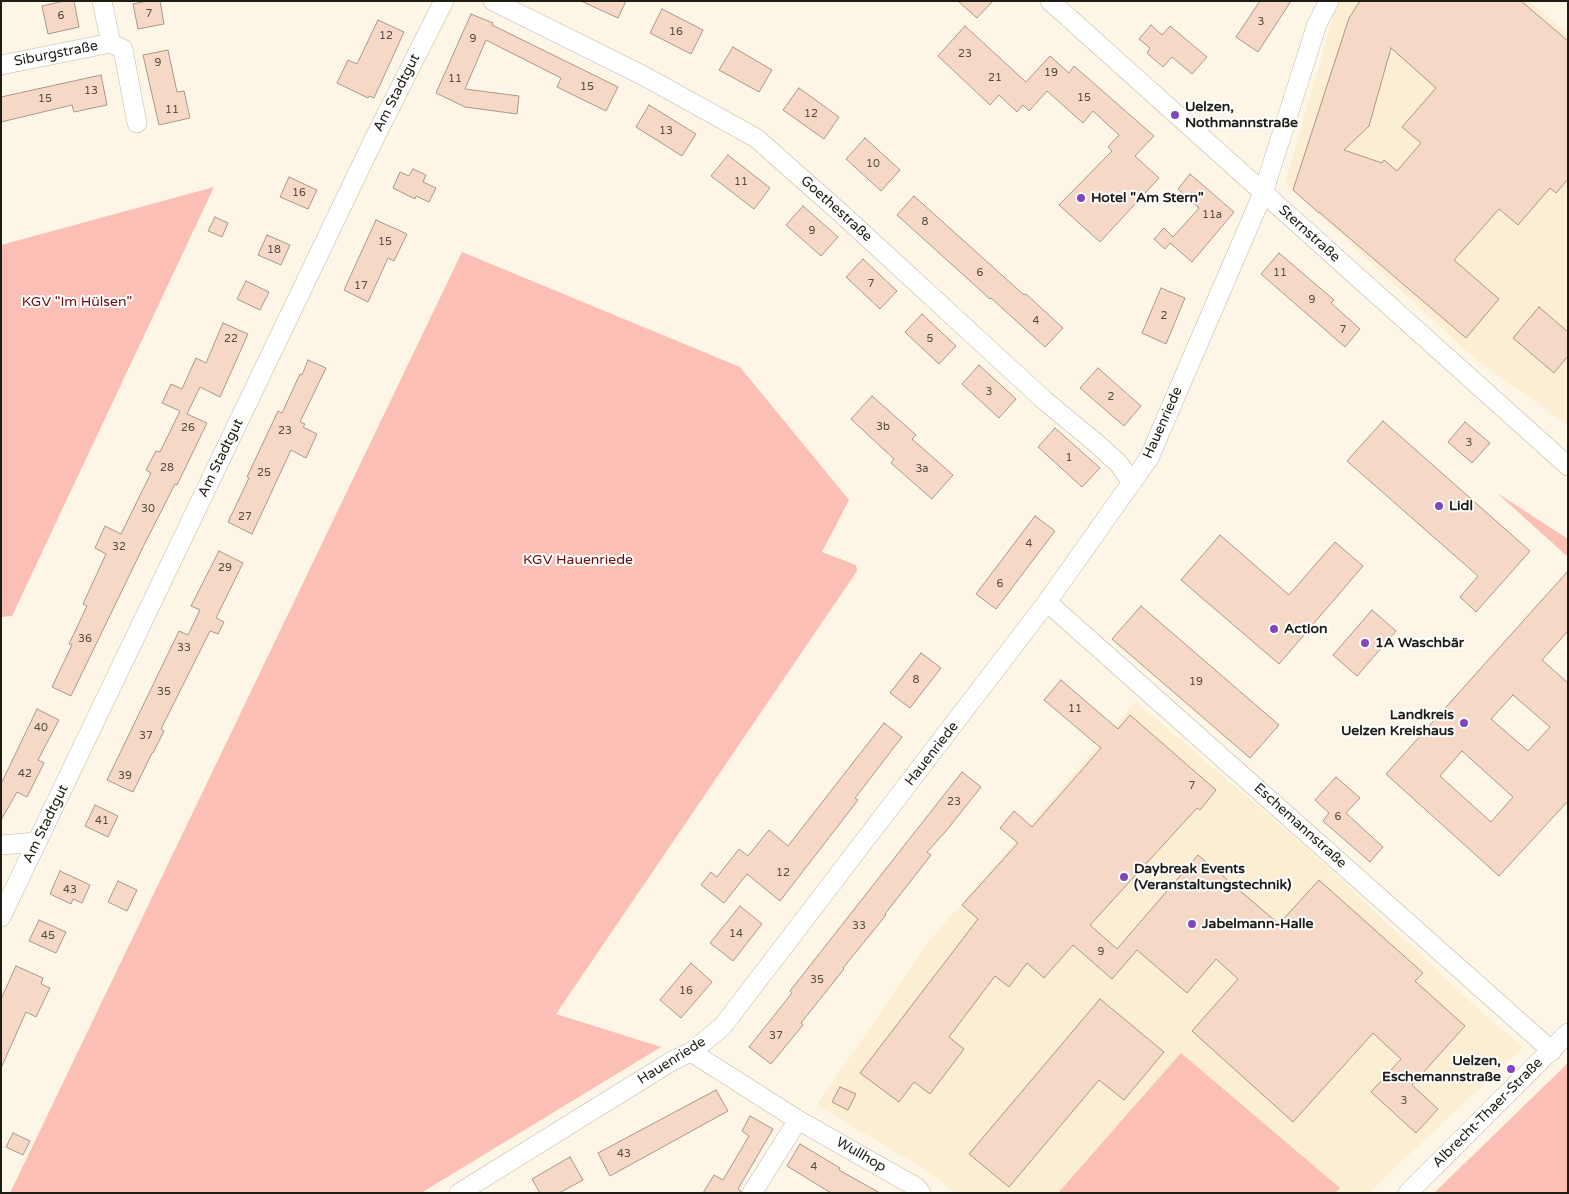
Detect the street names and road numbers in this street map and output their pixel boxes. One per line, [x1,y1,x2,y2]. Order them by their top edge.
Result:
street label: Siburgstraße [13,38,99,70]
street label: Am Stadtgut [370,51,424,135]
street label: Goethestraße [797,172,875,246]
street label: Sternstraße [1275,202,1343,266]
street label: Hauenriede [1140,384,1186,462]
street label: Am Stadtgut [195,416,247,500]
street label: Hauenriede [902,719,962,789]
street label: Eschemannstraße [1250,780,1350,872]
street label: Am Stadtgut [20,782,72,866]
street label: Hauenriede [635,1034,709,1088]
street label: Albrecht-Thaer-Straße [1430,1055,1546,1171]
street label: Wullhop [833,1134,889,1176]

